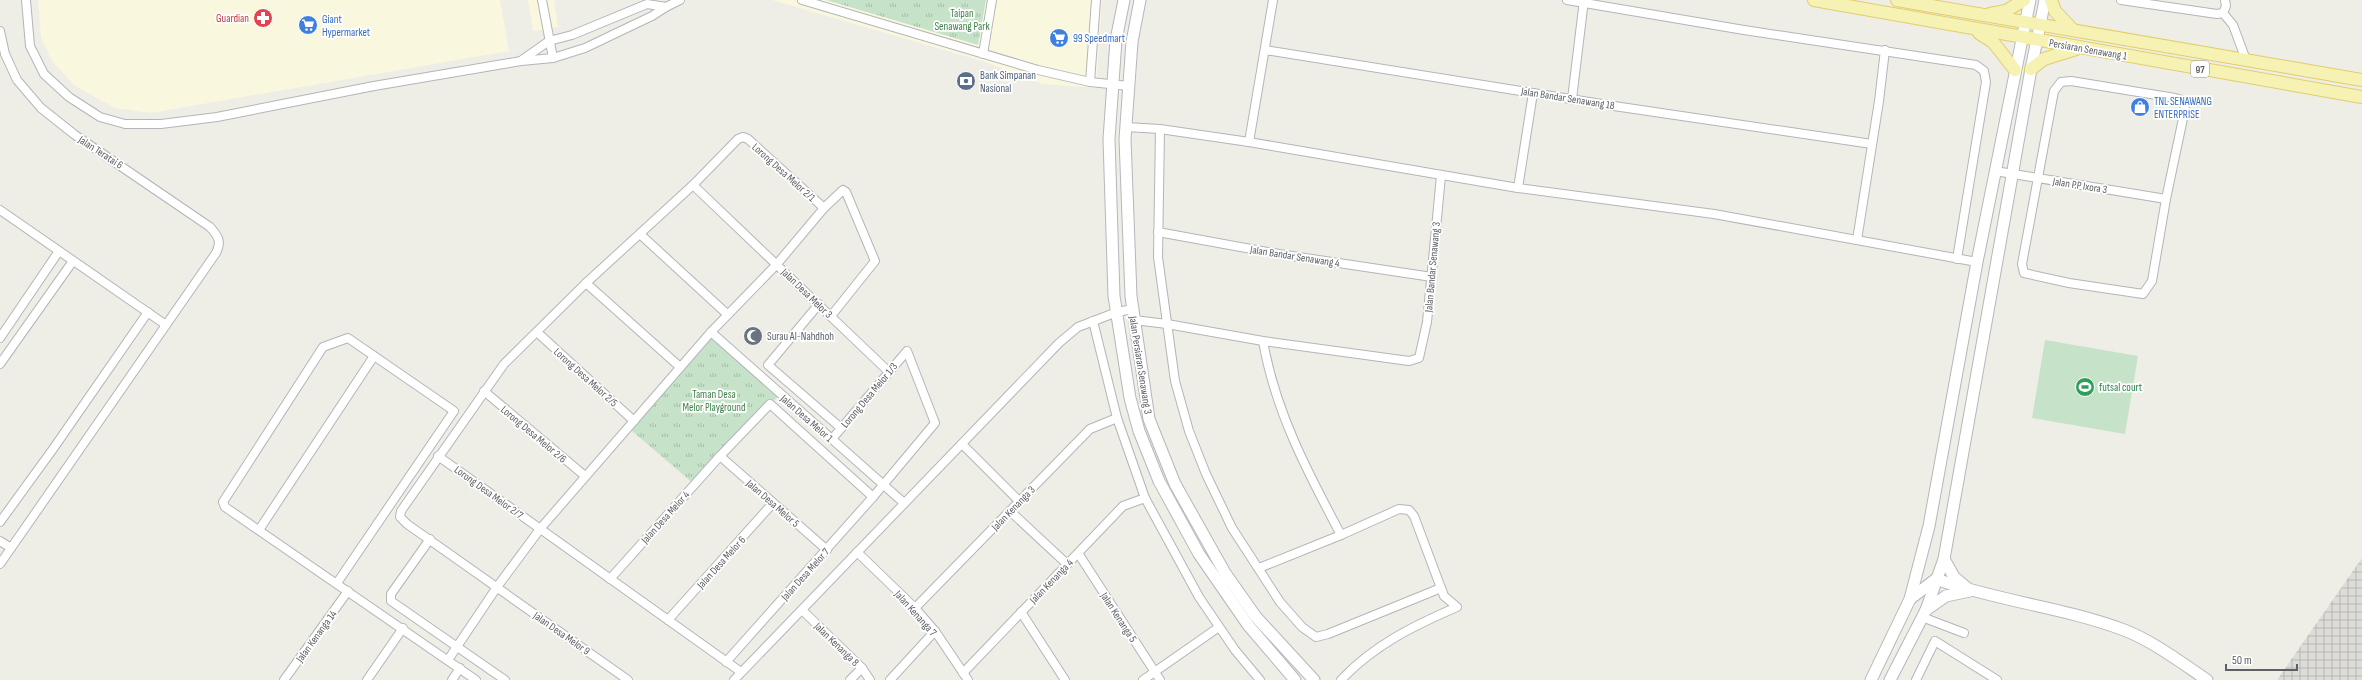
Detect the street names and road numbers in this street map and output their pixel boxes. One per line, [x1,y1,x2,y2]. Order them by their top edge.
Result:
street label: Persiaran Senawang 1 [2048,36,2128,63]
road number: 97 [2191,61,2209,77]
street label: Jalan Bandar Senawang 18 [1519,85,1616,112]
street label: Jalan Teratai 6 [75,133,126,172]
street label: Lorong Desa Melor 2/1 [749,140,818,204]
street label: Jalan P.P Ixora 3 [2051,175,2109,196]
street label: Jalan Bandar Senawang 3 [1422,221,1443,314]
street label: Jalan Bandar Senawang 4 [1248,243,1341,270]
street label: Jalan Desa Melor 3 [778,265,835,321]
street label: Jalan Persiaran Senawang 3 [1126,314,1155,415]
street label: Lorong Desa Melor 2/5 [551,345,620,409]
street label: Lorong Desa Melor 1/3 [838,360,901,431]
street label: Jalan Desa Melor 1 [777,391,836,445]
street label: Lorong Desa Melor 2/6 [498,403,569,466]
street label: Lorong Desa Melor 2/7 [452,463,526,522]
street label: Jalan Desa Melor 5 [743,476,802,530]
street label: Jalan Kenanga 3 [988,483,1038,534]
street label: Jalan Desa Melor 4 [638,488,693,547]
street label: Jalan Desa Melor 6 [694,533,748,592]
street label: Jalan Desa Melor 7 [778,545,833,604]
street label: Jalan Kenanga 4 [1026,556,1076,607]
street label: Jalan Kenanga 7 [891,587,940,639]
street label: Jalan Kenanga 5 [1097,589,1139,645]
street label: Jalan Kenanga 14 [293,608,340,666]
street label: Jalan Desa Melor 9 [530,608,593,658]
street label: Jalan Kenanga 8 [811,619,862,669]

